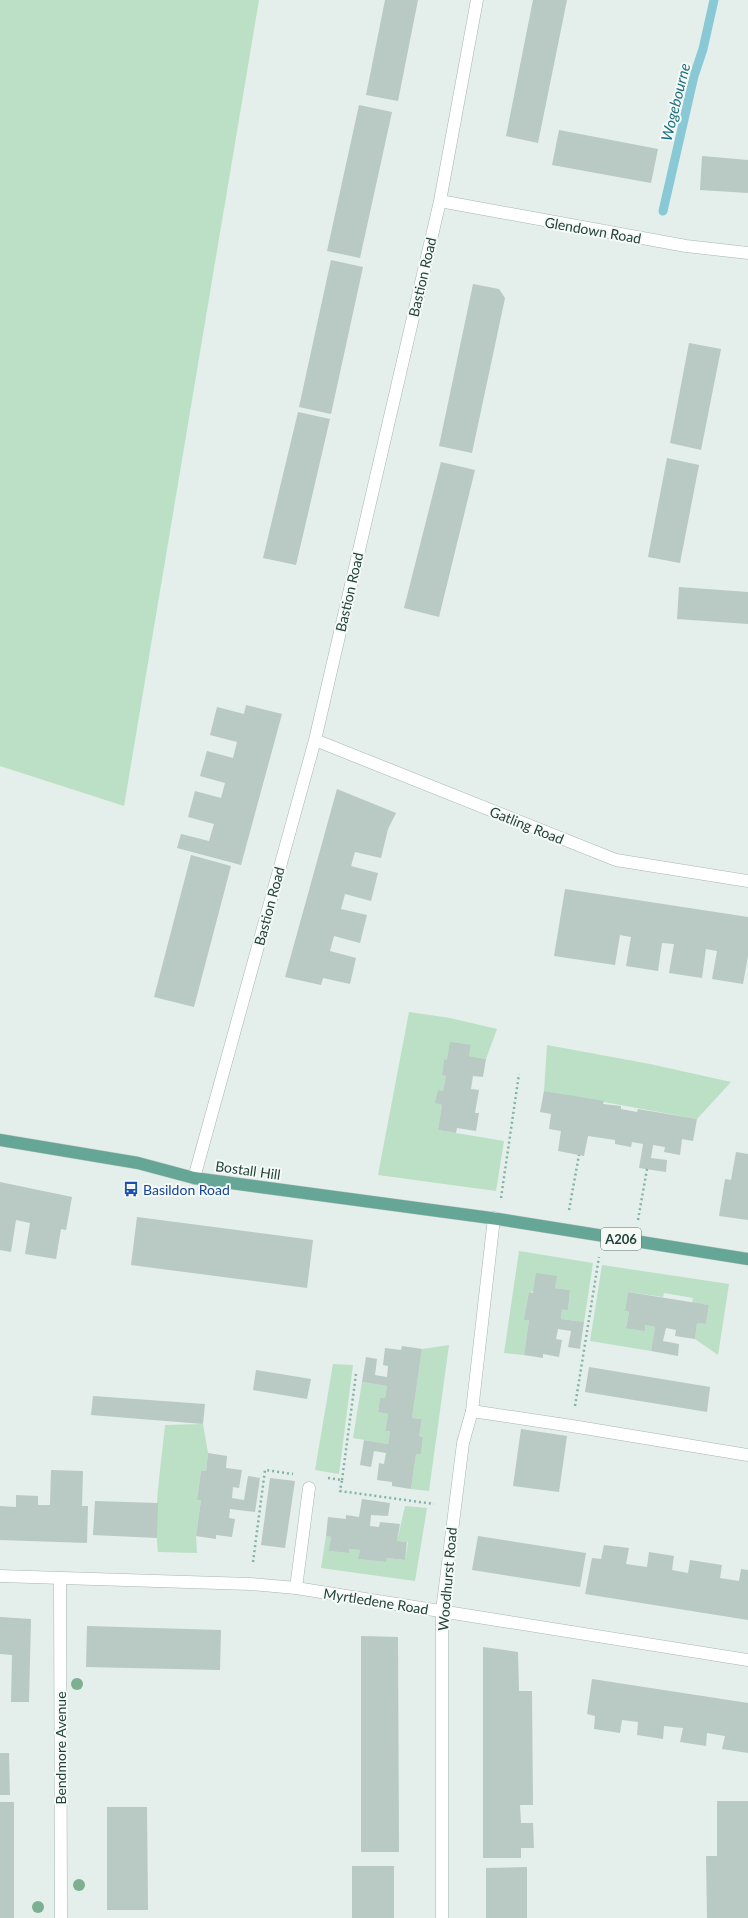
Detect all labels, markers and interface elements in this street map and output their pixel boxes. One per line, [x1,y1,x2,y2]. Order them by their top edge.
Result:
water label: Wogebourne [657,61,693,143]
street label: Glendown Road [543,213,643,247]
street label: Bastion Road [405,236,439,318]
street label: Bastion Road [332,551,366,633]
street label: Gatling Road [487,802,567,848]
street label: Bastion Road [250,865,288,947]
street label: Bostall Hill [214,1157,282,1183]
bus stop icon: Basildon Road [122,1180,140,1198]
place label: Basildon Road [143,1181,230,1198]
road number: A206 [601,1228,641,1250]
street label: Woodhurst Road [434,1527,460,1631]
street label: Myrtledene Road [322,1584,430,1618]
street label: Bendmore Avenue [52,1691,69,1805]

